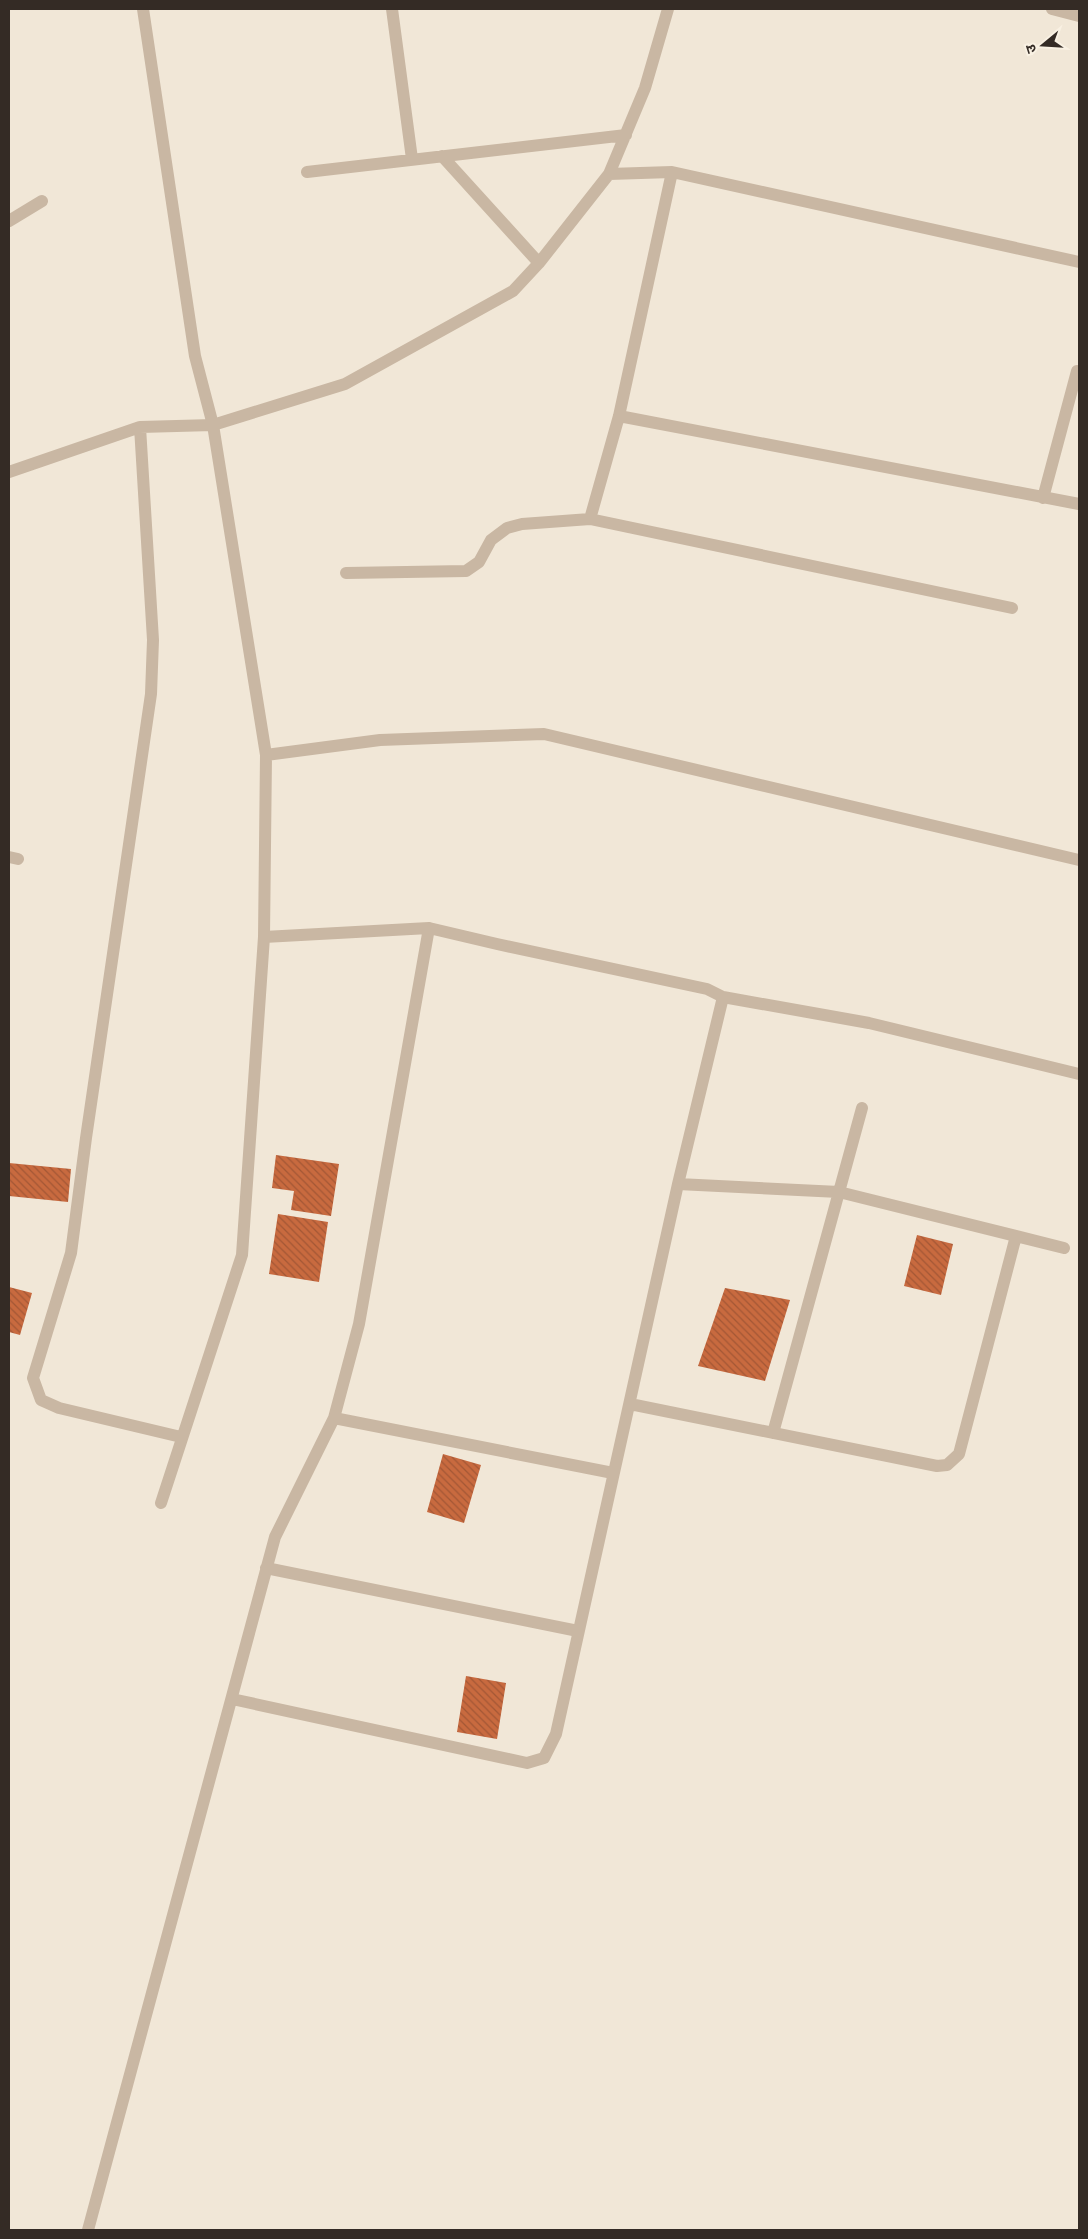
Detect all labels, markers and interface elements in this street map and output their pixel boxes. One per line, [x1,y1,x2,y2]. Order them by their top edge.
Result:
north arrow [1018,20,1068,70]
text: उ [1023,42,1040,55]

